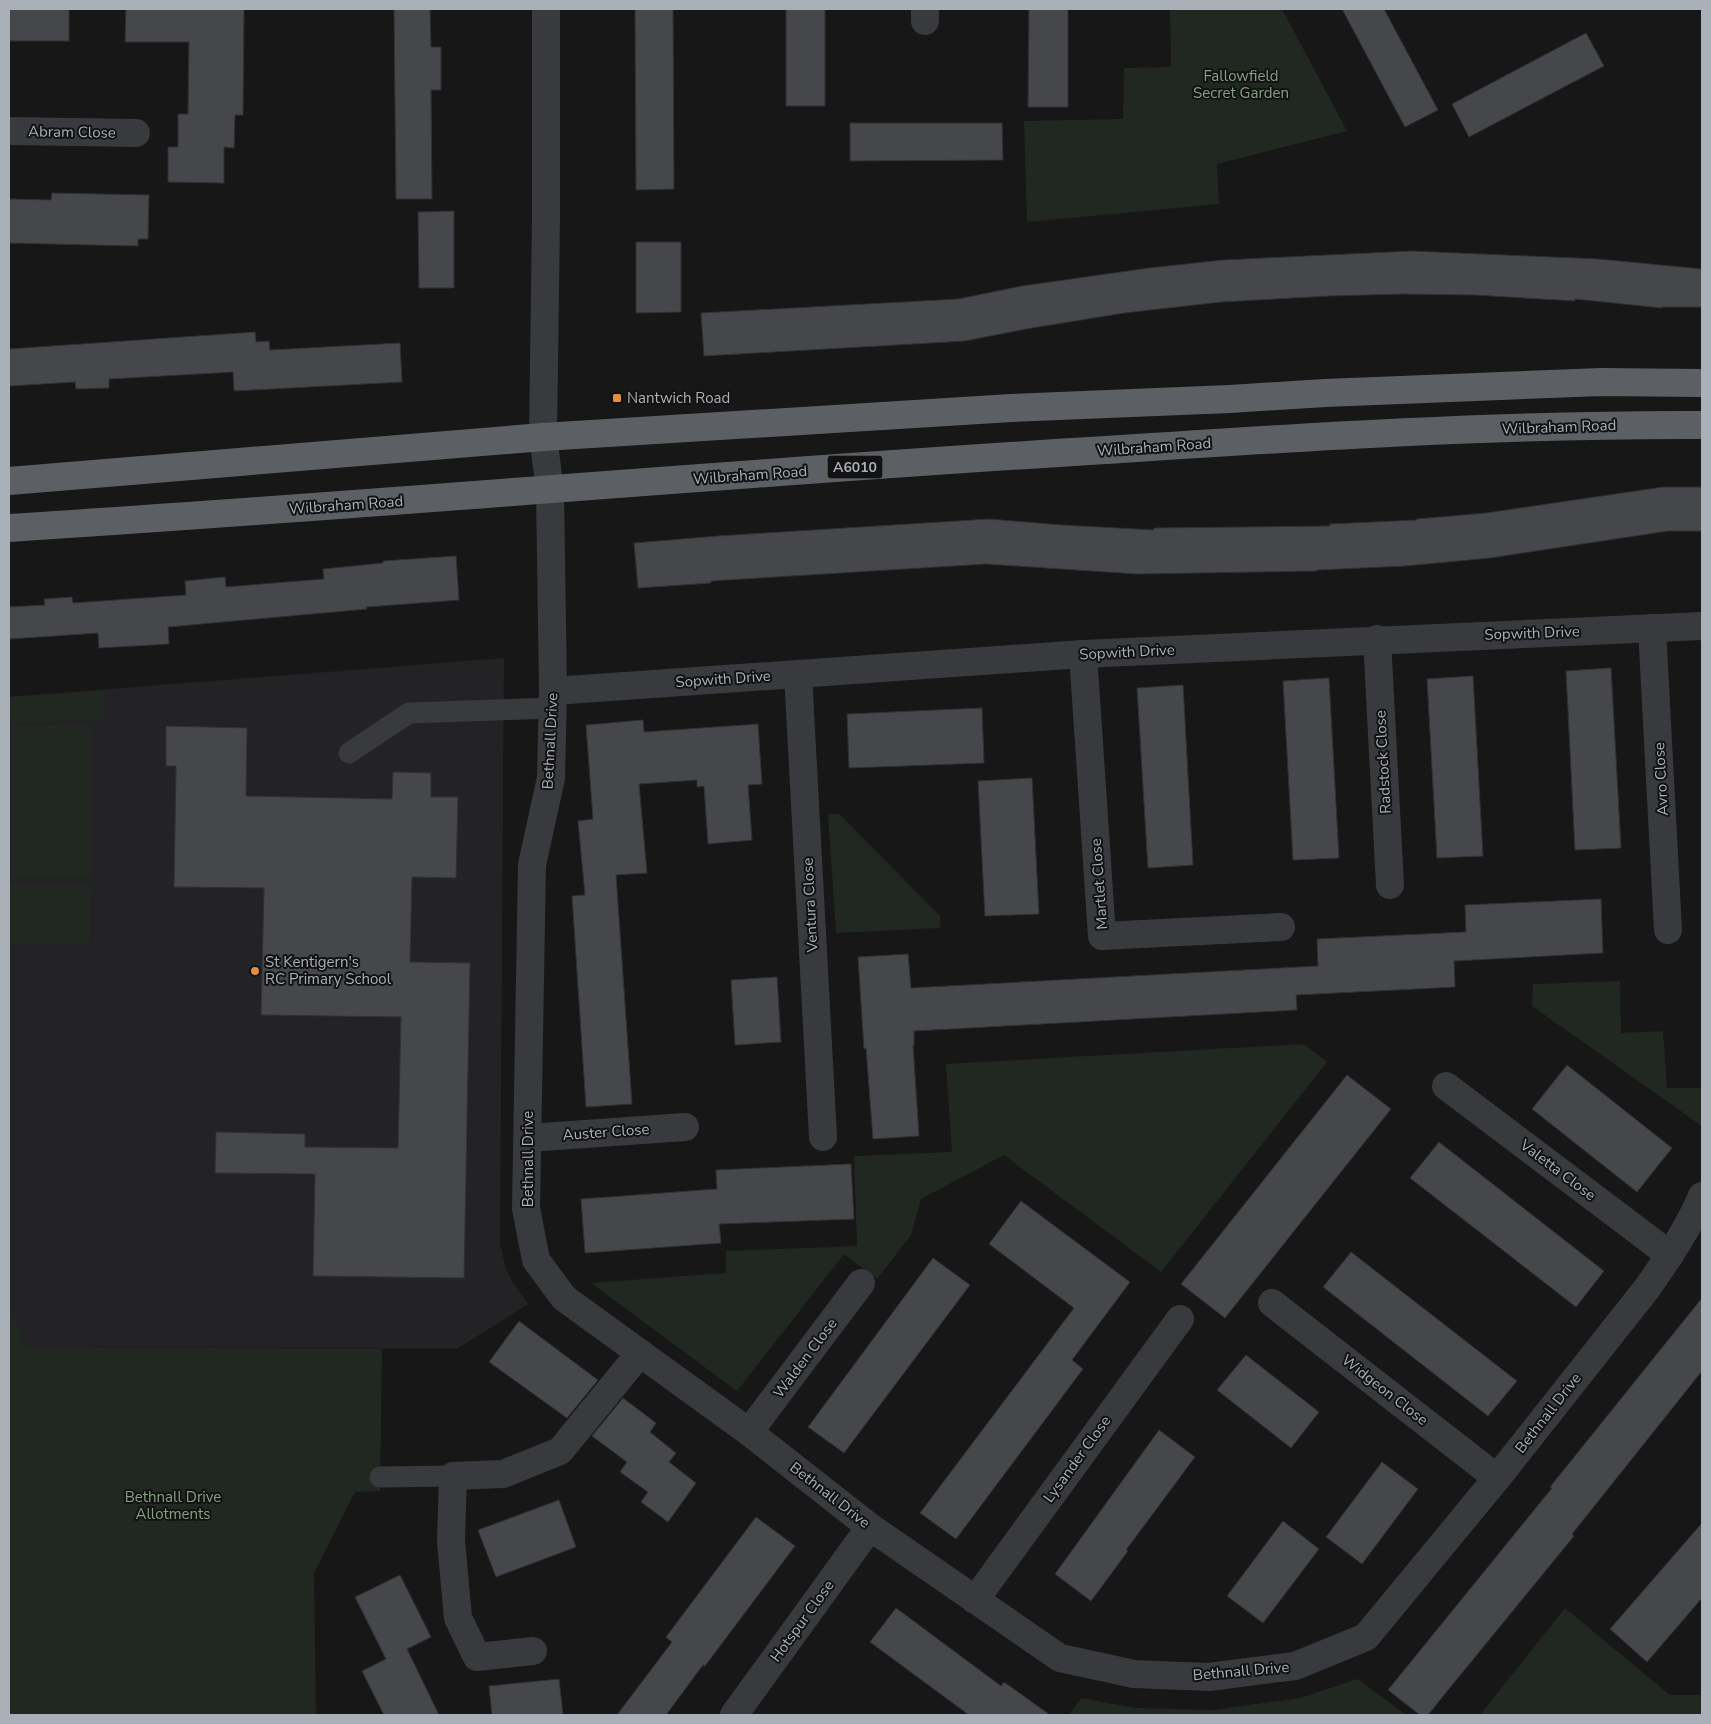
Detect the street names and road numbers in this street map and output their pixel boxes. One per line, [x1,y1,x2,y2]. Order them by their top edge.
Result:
street label: Abram Close [28,121,116,143]
street label: Wilbraham Road [1501,415,1617,439]
street label: Wilbraham Road [1096,433,1212,461]
road number: A6010 [828,456,882,478]
street label: Wilbraham Road [692,461,808,489]
street label: Wilbraham Road [288,491,404,519]
street label: Sopwith Drive [1484,621,1580,645]
street label: Sopwith Drive [1079,640,1175,664]
street label: Sopwith Drive [675,666,771,692]
street label: Bethnall Drive [537,692,563,790]
street label: Radstock Close [1370,710,1396,814]
street label: Avro Close [1649,742,1673,816]
street label: Martlet Close [1086,838,1112,930]
street label: Ventura Close [798,857,823,954]
street label: Bethnall Drive [518,1111,538,1207]
street label: Auster Close [562,1119,650,1145]
street label: Valetta Close [1515,1134,1600,1205]
street label: Walden Close [768,1314,842,1402]
street label: Widgeon Close [1338,1350,1432,1430]
street label: Bethnall Drive [1510,1369,1586,1457]
street label: Lysander Close [1039,1412,1115,1506]
street label: Bethnall Drive [786,1457,874,1533]
street label: Hotspur Close [766,1576,838,1666]
street label: Bethnall Drive [1192,1657,1290,1685]

